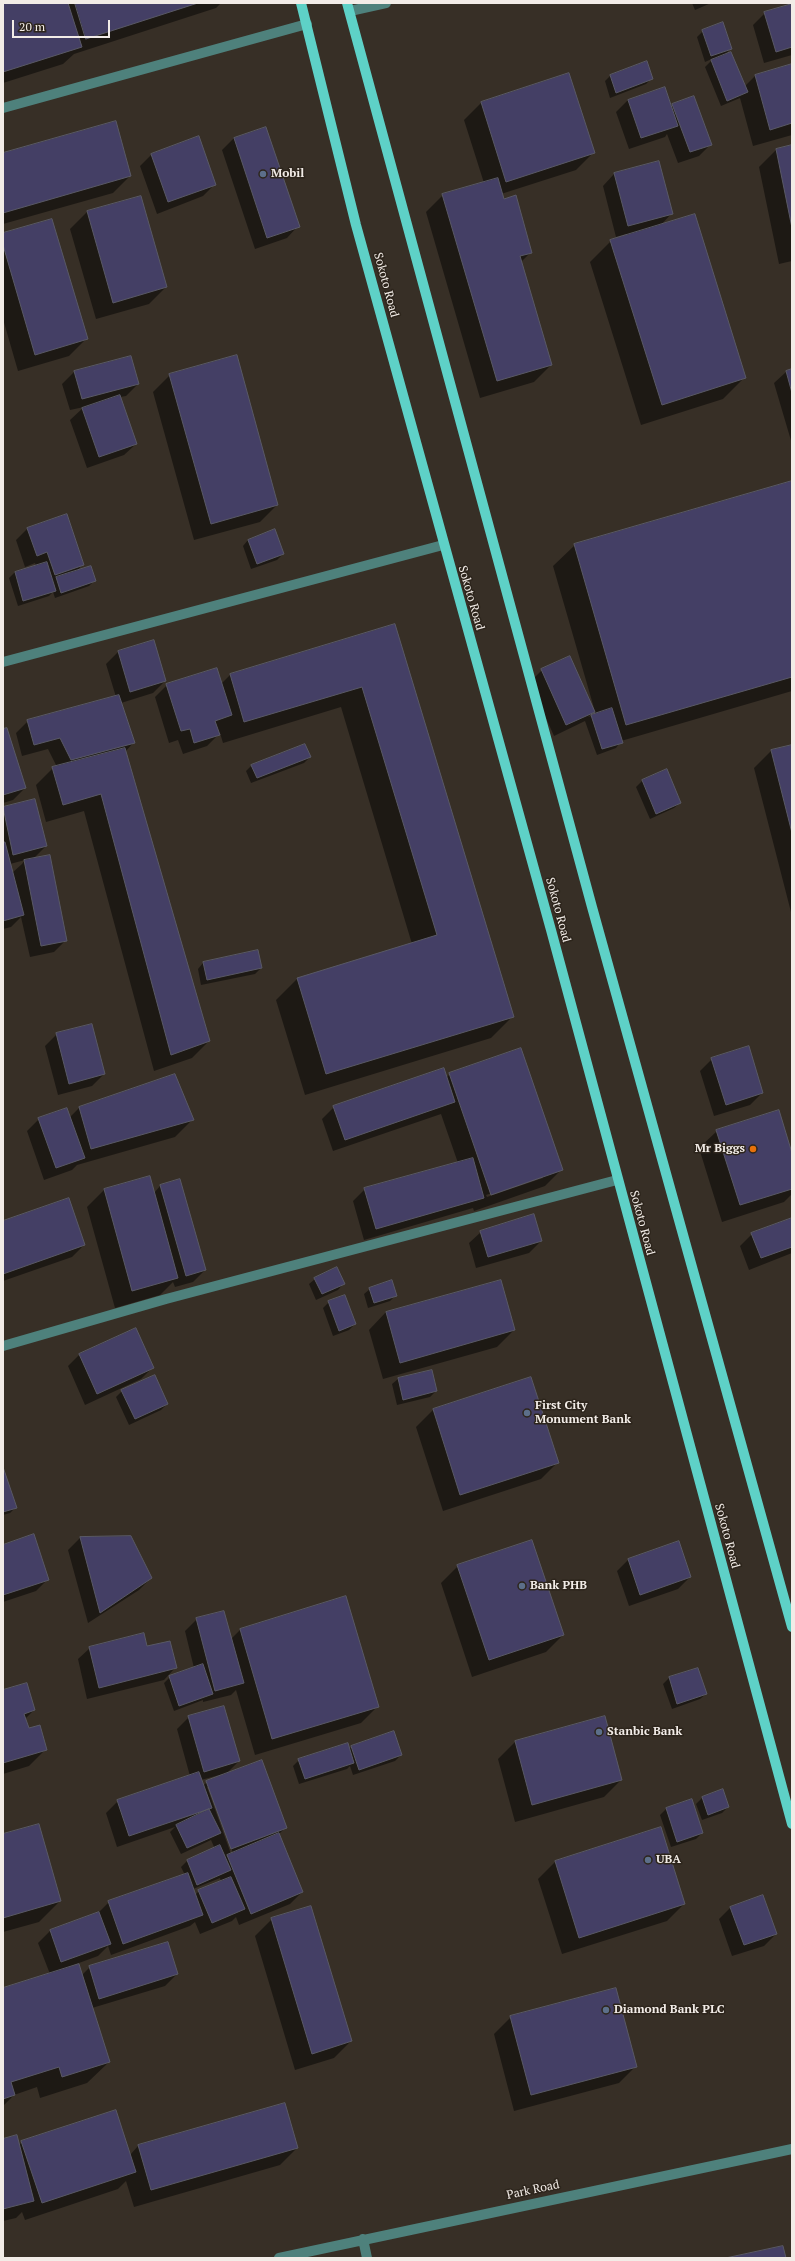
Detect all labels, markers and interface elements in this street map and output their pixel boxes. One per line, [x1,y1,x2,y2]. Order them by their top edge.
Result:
scale bar [14,12,112,38]
text: 20 m [19,19,45,34]
place label: Mobil [271,167,304,181]
marker: Mobil [258,169,268,179]
street label: Sokoto Road [370,251,402,319]
street label: Sokoto Road [455,564,487,632]
street label: Sokoto Road [542,876,574,944]
place label: Mr Biggs [695,1142,745,1156]
marker: Mr Biggs [748,1144,758,1154]
street label: Sokoto Road [626,1189,658,1257]
place label: First City Monument Bank [535,1399,631,1427]
marker: First City Monument Bank [522,1408,532,1418]
street label: Sokoto Road [711,1502,743,1570]
place label: Bank PHB [530,1579,587,1593]
marker: Bank PHB [517,1581,527,1591]
place label: Stanbic Bank [607,1725,682,1739]
marker: Stanbic Bank [594,1727,604,1737]
place label: UBA [656,1853,681,1867]
marker: UBA [643,1855,653,1865]
place label: Diamond Bank PLC [614,2003,725,2017]
marker: Diamond Bank PLC [601,2005,611,2015]
street label: Park Road [505,2177,561,2203]

